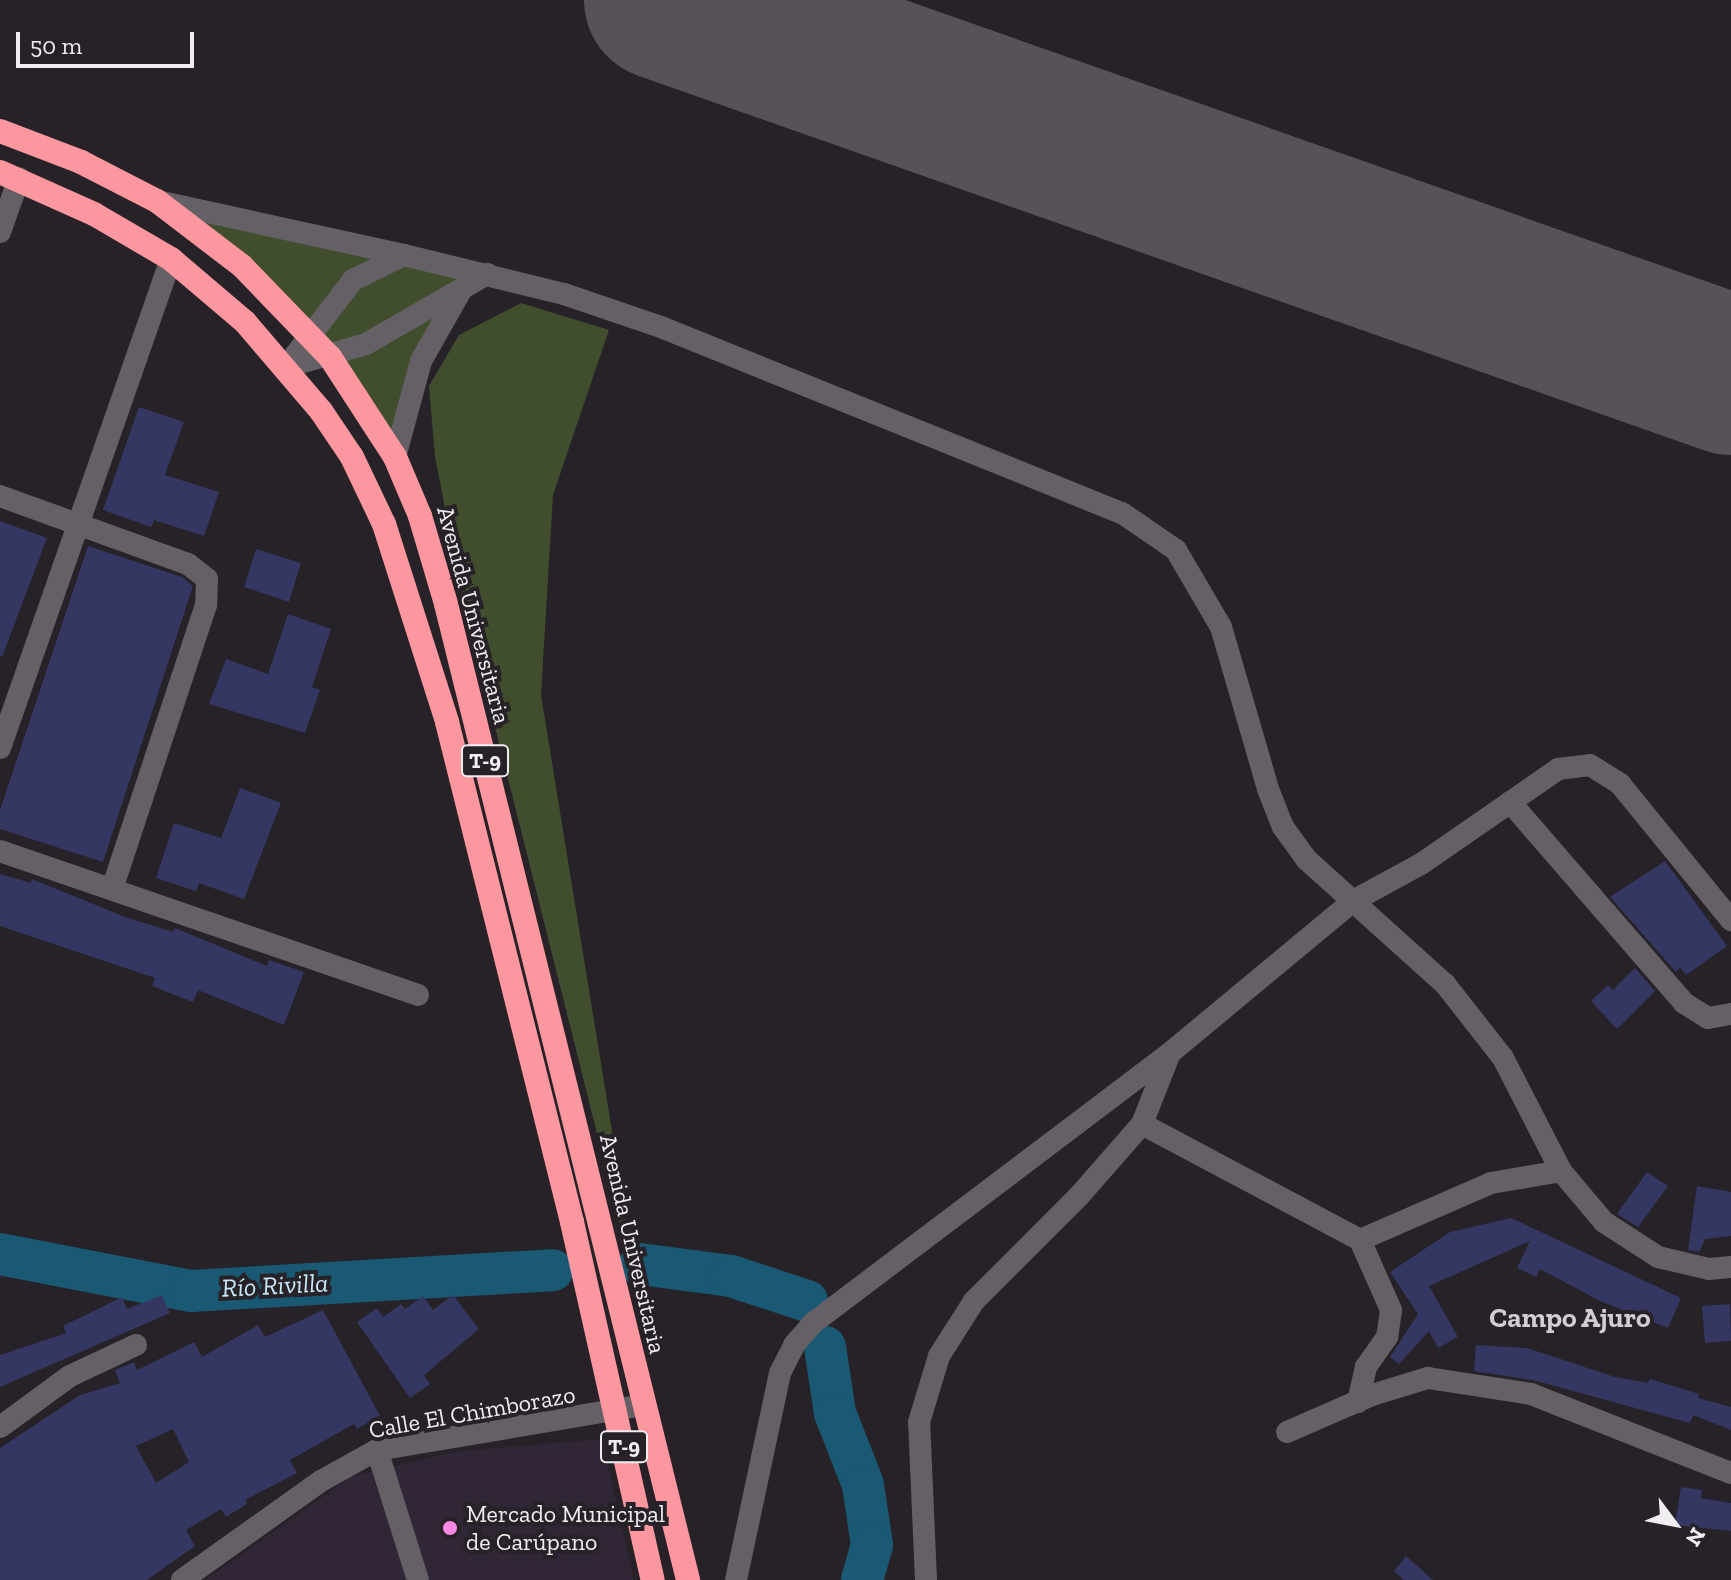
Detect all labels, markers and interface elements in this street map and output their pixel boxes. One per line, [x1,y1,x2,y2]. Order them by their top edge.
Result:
scale bar [20,16,198,66]
text: 50 m [30,31,82,60]
street label: Avenida Universitaria [431,503,517,727]
road number: T-9 [461,743,509,779]
street label: Avenida Universitaria [594,1131,672,1357]
water label: Río Rivilla [221,1268,329,1304]
district label: Campo Ajuro [1489,1301,1651,1335]
street label: Calle El Chimborazo [367,1380,577,1444]
road number: T-9 [600,1429,648,1465]
north arrow [1635,1484,1715,1564]
place label: Mercado Municipal de Carúpano [466,1500,665,1556]
marker: Mercado Municipal de Carúpano [441,1519,459,1537]
text: N [1680,1523,1712,1551]

